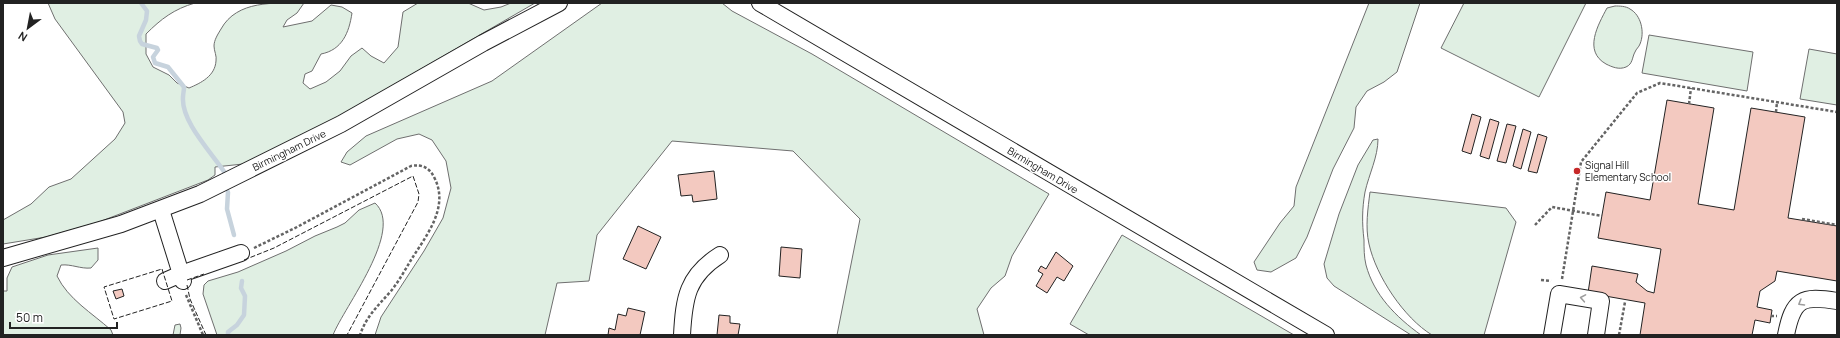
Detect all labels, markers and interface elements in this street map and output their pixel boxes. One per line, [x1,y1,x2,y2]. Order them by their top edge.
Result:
north arrow [8,8,48,48]
text: N [15,28,30,45]
street label: Birmingham Drive [250,126,328,174]
street label: Birmingham Drive [1005,143,1081,197]
place label: Signal Hill Elementary School [1585,158,1671,184]
marker: Signal Hill Elementary School [1572,166,1582,176]
one-way arrow [1580,294,1586,302]
one-way arrow [1799,299,1806,306]
scale bar [10,304,117,330]
text: 50 m [16,309,43,326]

